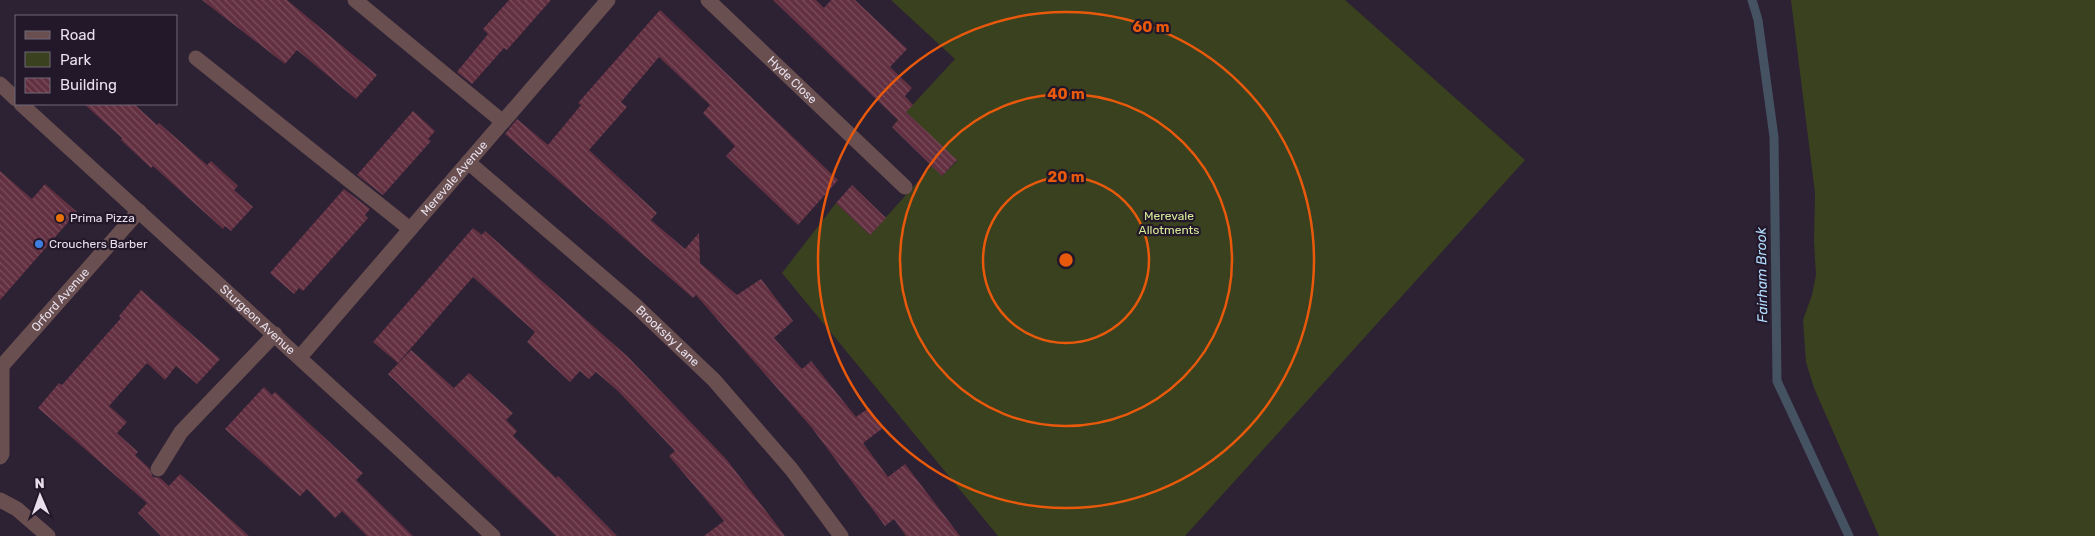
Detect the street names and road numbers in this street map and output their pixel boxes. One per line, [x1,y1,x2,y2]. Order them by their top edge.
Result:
street label: Hyde Close [765,53,820,107]
street label: Merevale Avenue [418,138,491,219]
street label: Orford Avenue [28,265,92,335]
street label: Sturgeon Avenue [217,282,298,358]
street label: Brooksby Lane [633,303,703,370]

